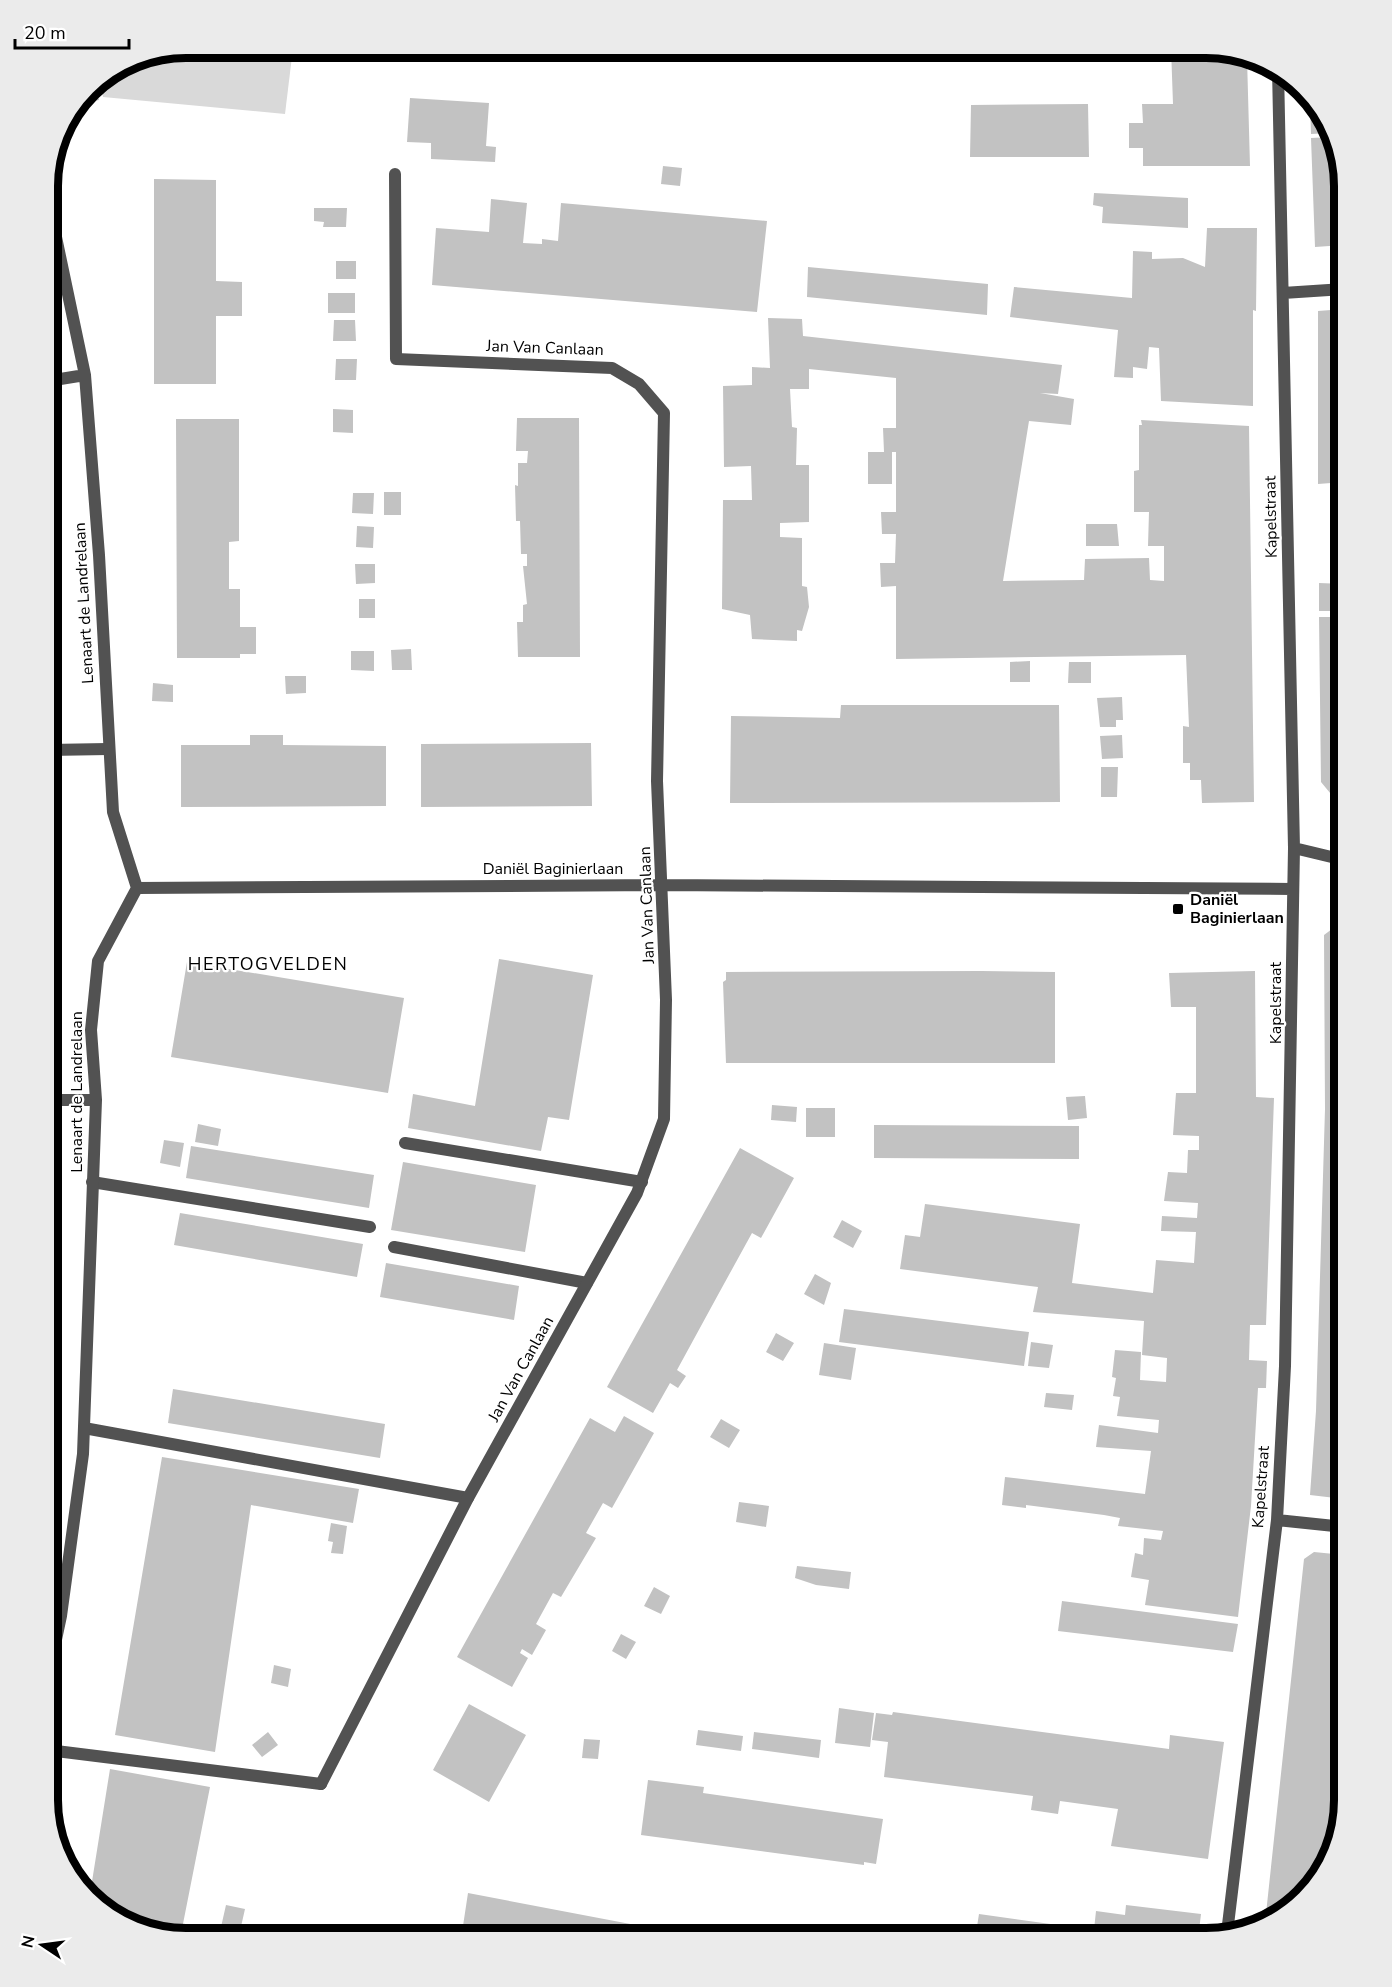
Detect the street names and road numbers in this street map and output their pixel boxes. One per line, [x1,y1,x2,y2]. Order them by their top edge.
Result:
street label: Jan Van Canlaan [485,335,604,361]
street label: Kapelstraat [1259,475,1283,558]
street label: Lenaart de Landrelaan [69,522,99,684]
street label: Jan Van Canlaan [634,846,660,965]
street label: Daniël Baginierlaan [483,858,623,880]
street label: Kapelstraat [1265,961,1287,1044]
street label: Lenaart de Landrelaan [66,1011,88,1173]
street label: Jan Van Canlaan [482,1312,559,1427]
street label: Kapelstraat [1247,1445,1275,1529]

